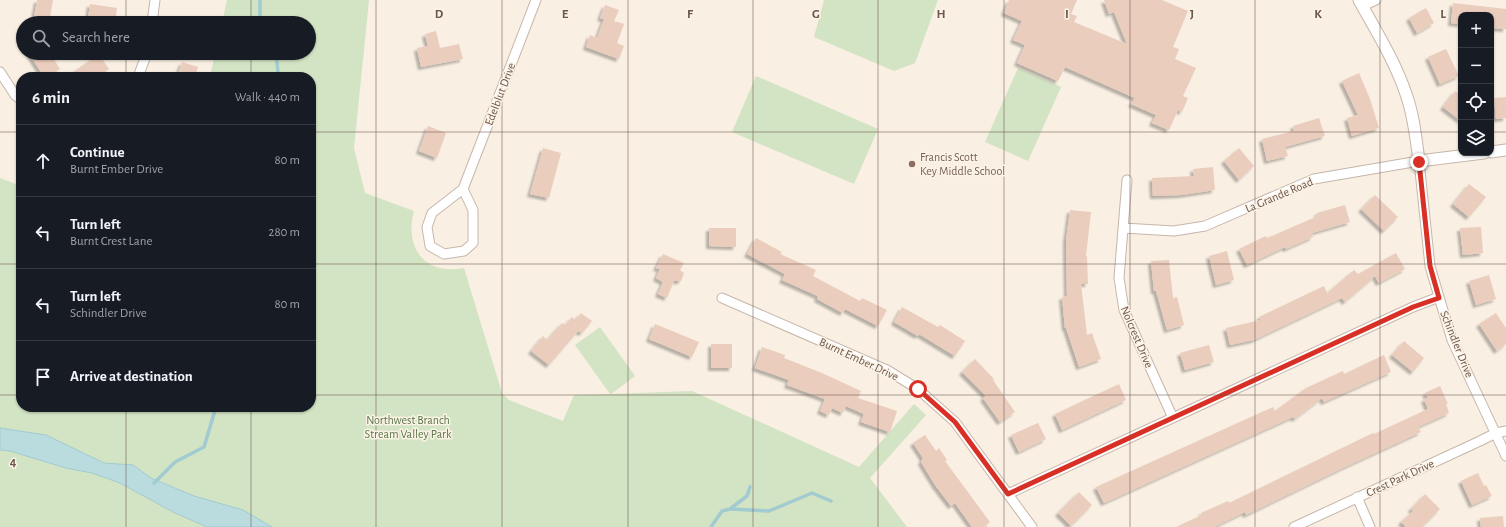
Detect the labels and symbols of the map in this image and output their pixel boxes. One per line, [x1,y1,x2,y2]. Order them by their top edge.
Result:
text: D [435,8,444,21]
text: E [562,8,569,21]
text: F [687,8,694,21]
text: G [812,8,820,21]
text: H [936,8,946,21]
text: I [1065,8,1069,21]
text: J [1190,8,1194,21]
text: K [1314,8,1322,21]
text: L [1440,8,1446,21]
street label: Edelblut Drive [483,61,517,127]
place label: Francis Scott Key Middle School [920,151,1005,178]
route end [1410,153,1428,171]
marker: Francis Scott Key Middle School [907,159,917,169]
street label: La Grande Road [1243,175,1315,215]
street label: Nolcrest Drive [1119,304,1155,370]
street label: Schindler Drive [1438,309,1476,379]
street label: Burnt Ember Drive [817,335,901,383]
route start [909,380,927,398]
park label: Northwest Branch Stream Valley Park [365,414,452,441]
text: 4 [10,456,17,469]
street label: Crest Park Drive [1364,457,1436,499]

